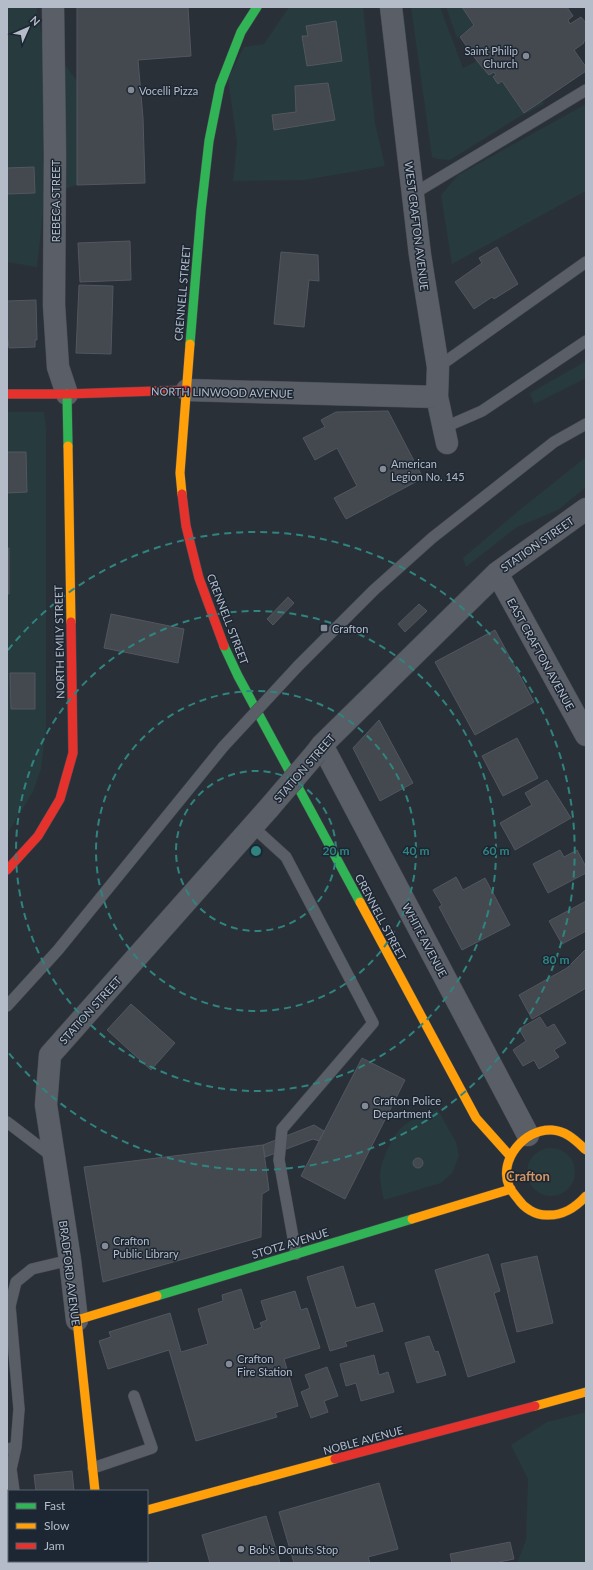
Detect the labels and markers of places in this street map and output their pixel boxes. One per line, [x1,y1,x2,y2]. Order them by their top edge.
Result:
place label: Saint Philip Church [464,44,518,70]
marker: Saint Philip Church [521,51,531,61]
place label: Vocelli Pizza [139,84,198,97]
marker: Vocelli Pizza [126,85,136,95]
place label: American Legion No. 145 [391,457,465,483]
marker: American Legion No. 145 [378,464,388,474]
place label: Crafton [332,622,369,635]
marker: Crafton [319,623,329,633]
centre of rings [249,844,263,858]
place label: Crafton Police Department [373,1094,441,1120]
marker: Crafton Police Department [360,1101,370,1111]
place label: Crafton Public Library [113,1234,179,1260]
marker: Crafton Public Library [100,1241,110,1251]
place label: Crafton Fire Station [237,1352,292,1378]
marker: Crafton Fire Station [224,1359,234,1369]
place label: Bob's Donuts Stop [249,1543,338,1556]
marker: Bob's Donuts Stop [236,1544,246,1554]

